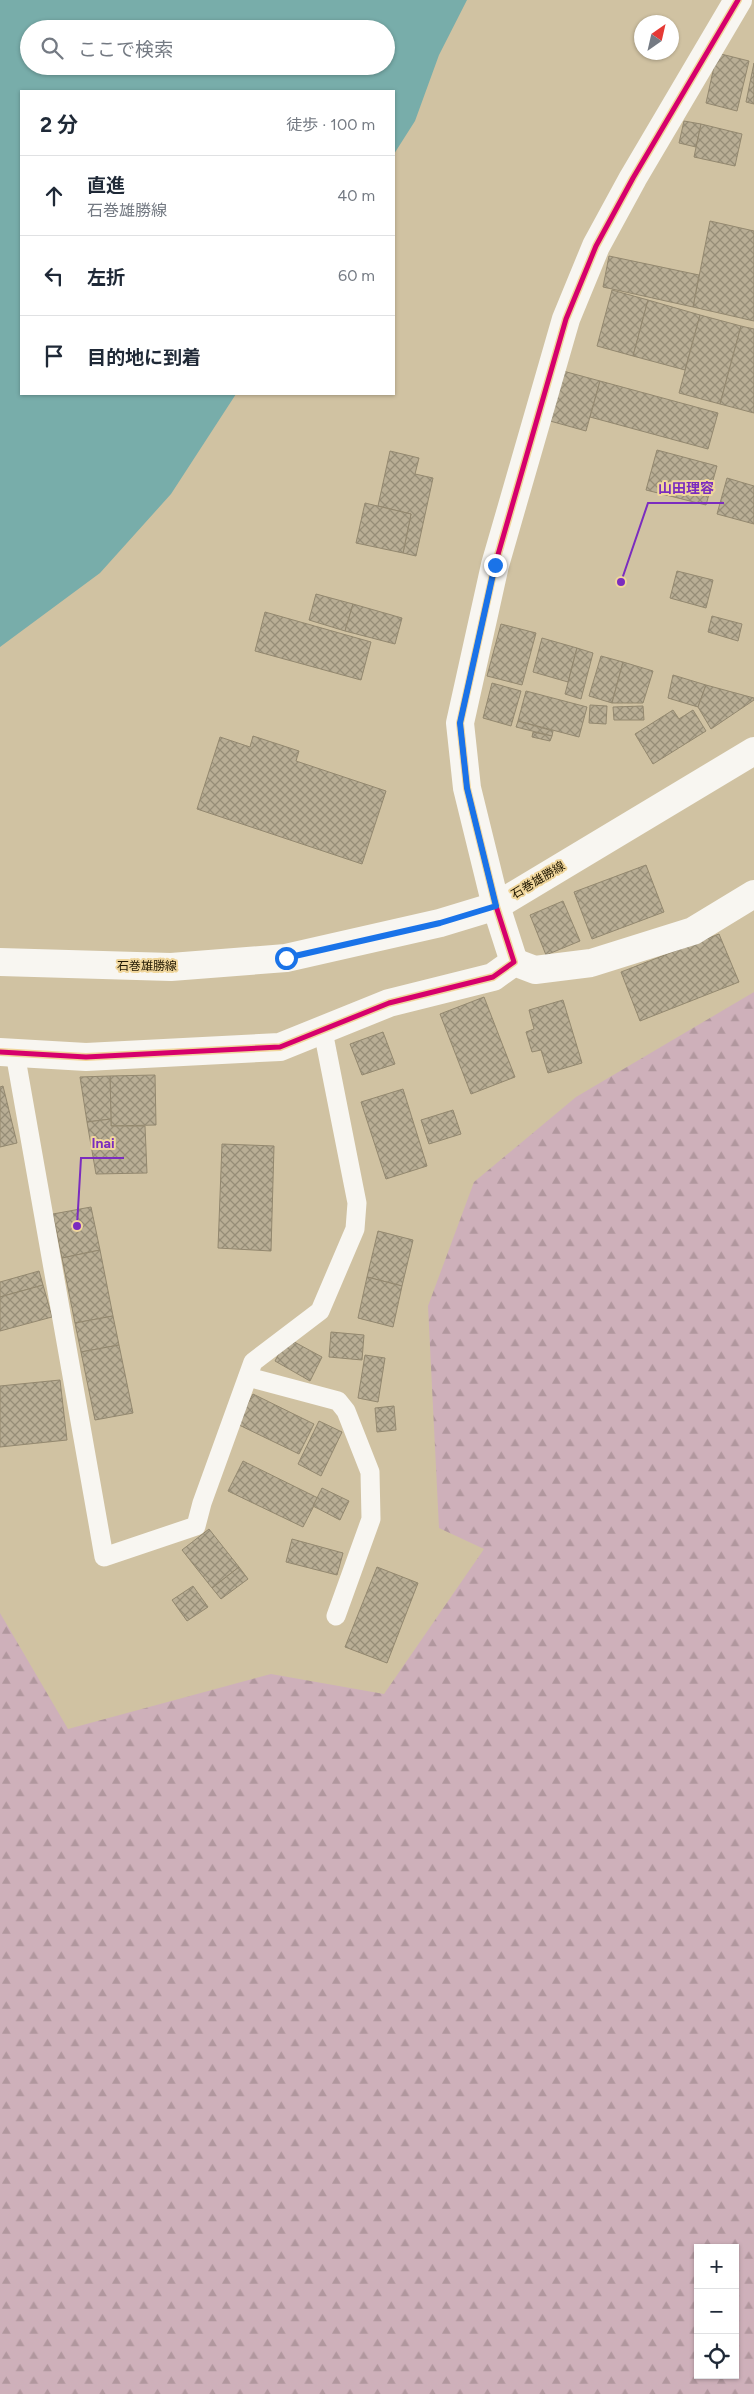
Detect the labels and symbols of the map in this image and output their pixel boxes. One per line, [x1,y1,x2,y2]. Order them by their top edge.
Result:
north arrow [634,15,679,60]
callout: 山田理容 [648,474,724,503]
text: 山田理容 [658,480,714,497]
route end [484,554,507,577]
street label: 石巻雄勝線 [509,859,567,901]
route start [275,947,298,970]
street label: 石巻雄勝線 [117,959,177,973]
callout: Inai [81,1129,124,1158]
text: Inai [91,1135,115,1152]

